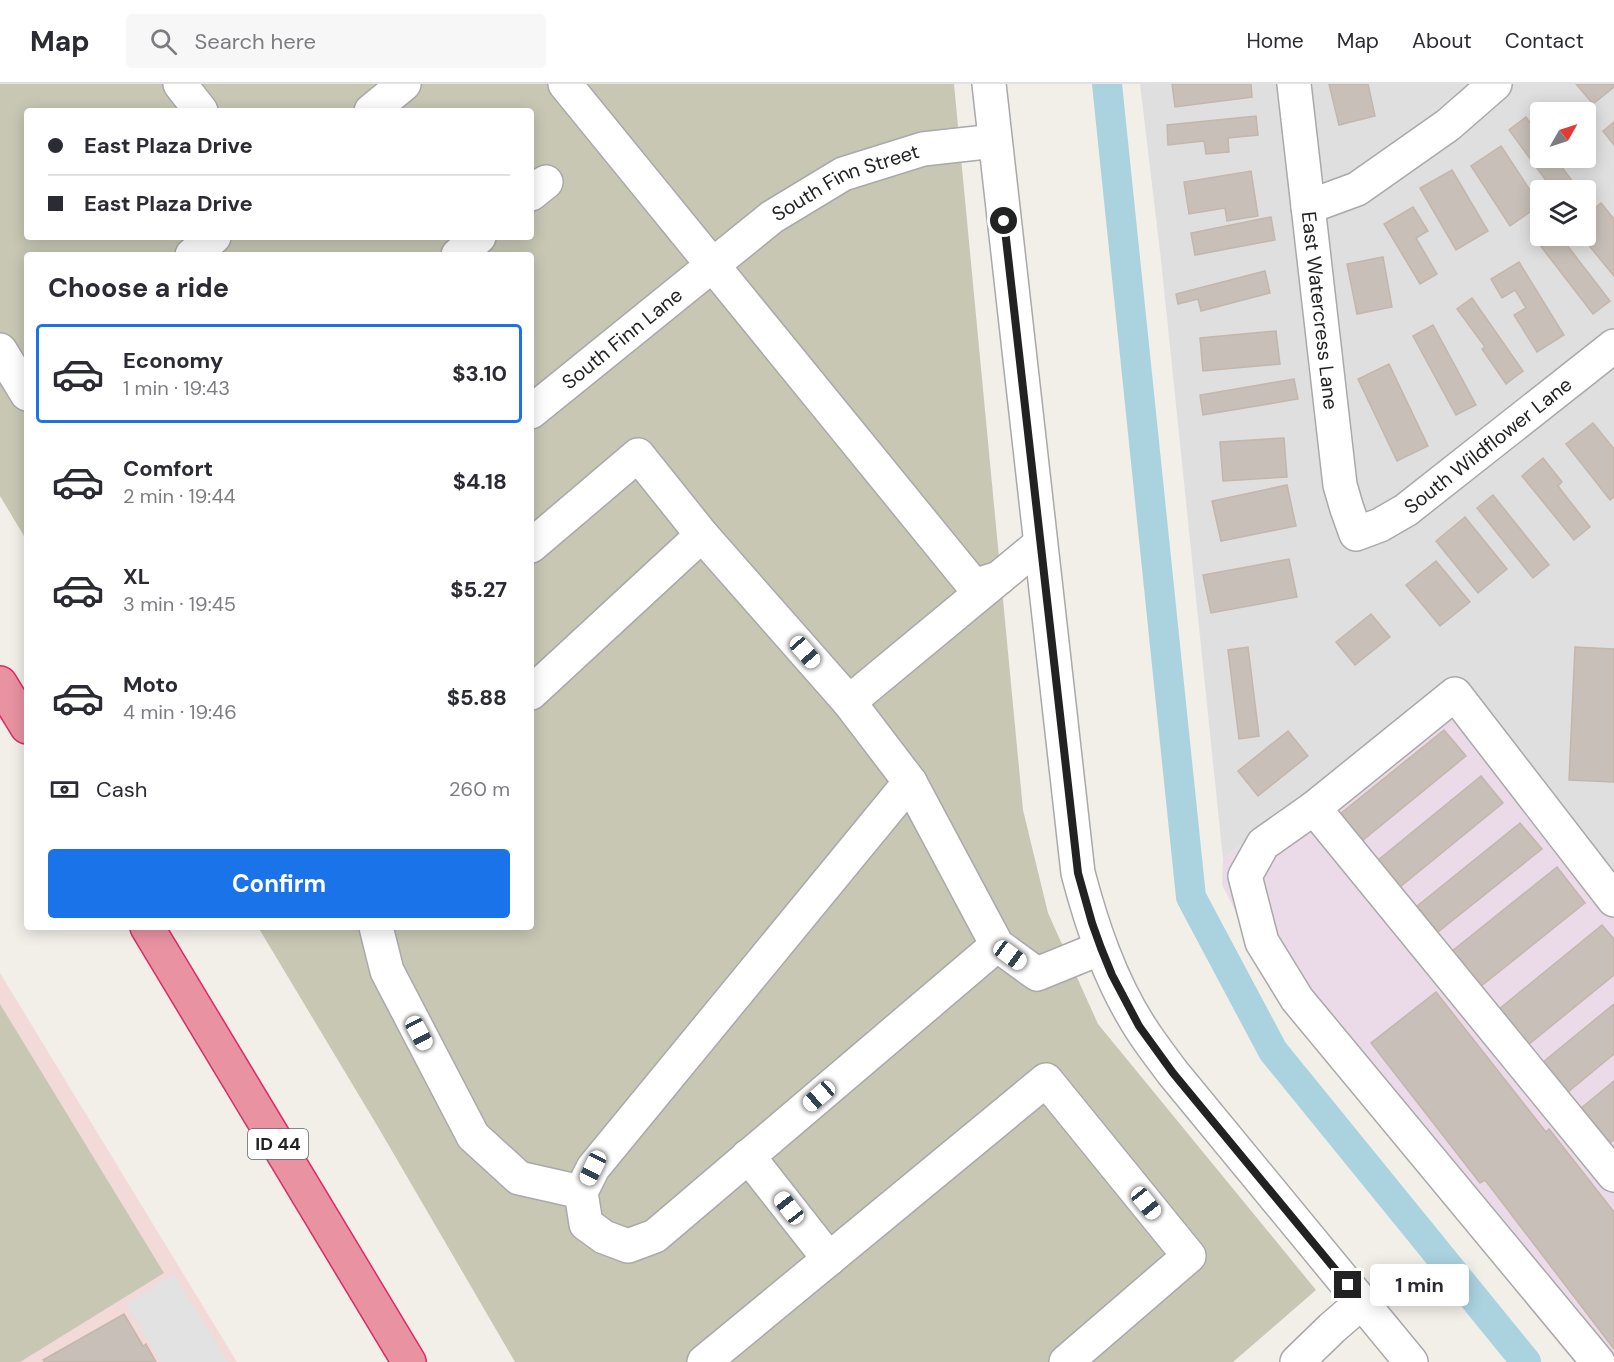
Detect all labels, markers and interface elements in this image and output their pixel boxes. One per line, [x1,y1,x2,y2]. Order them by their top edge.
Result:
search box [126,14,546,68]
text: Map [30,23,90,60]
icon: search [147,25,180,58]
text: Search here [195,27,316,56]
text: Home [1246,27,1304,55]
text: Map [1337,27,1379,55]
text: About [1412,27,1472,55]
text: Contact [1505,27,1584,55]
north arrow [1530,102,1596,168]
map controls [1530,102,1596,246]
text: East Plaza Drive [84,131,253,160]
street label: South Finn Street [767,138,922,227]
button: layers [1530,180,1596,246]
text: East Plaza Drive [84,189,253,218]
route start [990,207,1017,234]
street label: East Watercress Lane [1296,210,1344,411]
text: Choose a ride [48,270,229,305]
street label: South Finn Lane [556,282,688,395]
text: Economy [123,346,223,375]
icon: car [51,347,105,401]
text: $3.10 [452,359,507,388]
street label: South Wildflower Lane [1399,371,1577,520]
text: 1 min · 19:43 [123,375,230,401]
text: Comfort [123,454,213,483]
icon: car [51,455,105,509]
text: $4.18 [453,467,507,496]
text: 2 min · 19:44 [123,483,236,509]
text: XL [123,562,150,591]
icon: car [51,563,105,617]
text: $5.27 [450,575,507,604]
text: 3 min · 19:45 [123,591,236,617]
car [786,633,824,671]
text: Moto [123,670,178,699]
icon: car [51,671,105,725]
text: $5.88 [447,683,507,712]
text: 4 min · 19:46 [123,699,237,725]
icon: cash [48,773,81,806]
text: Cash [96,775,147,804]
text: 260 m [449,776,510,802]
button: Confirm [48,849,510,918]
car [990,937,1030,973]
car [403,1013,435,1053]
car [800,1077,838,1115]
road number: ID 44 [248,1129,308,1159]
car [577,1148,609,1188]
car [1128,1183,1164,1223]
car [771,1188,807,1228]
callout: 1 min [1369,1264,1468,1306]
route end [1334,1271,1361,1298]
text: 1 min [1395,1272,1444,1298]

